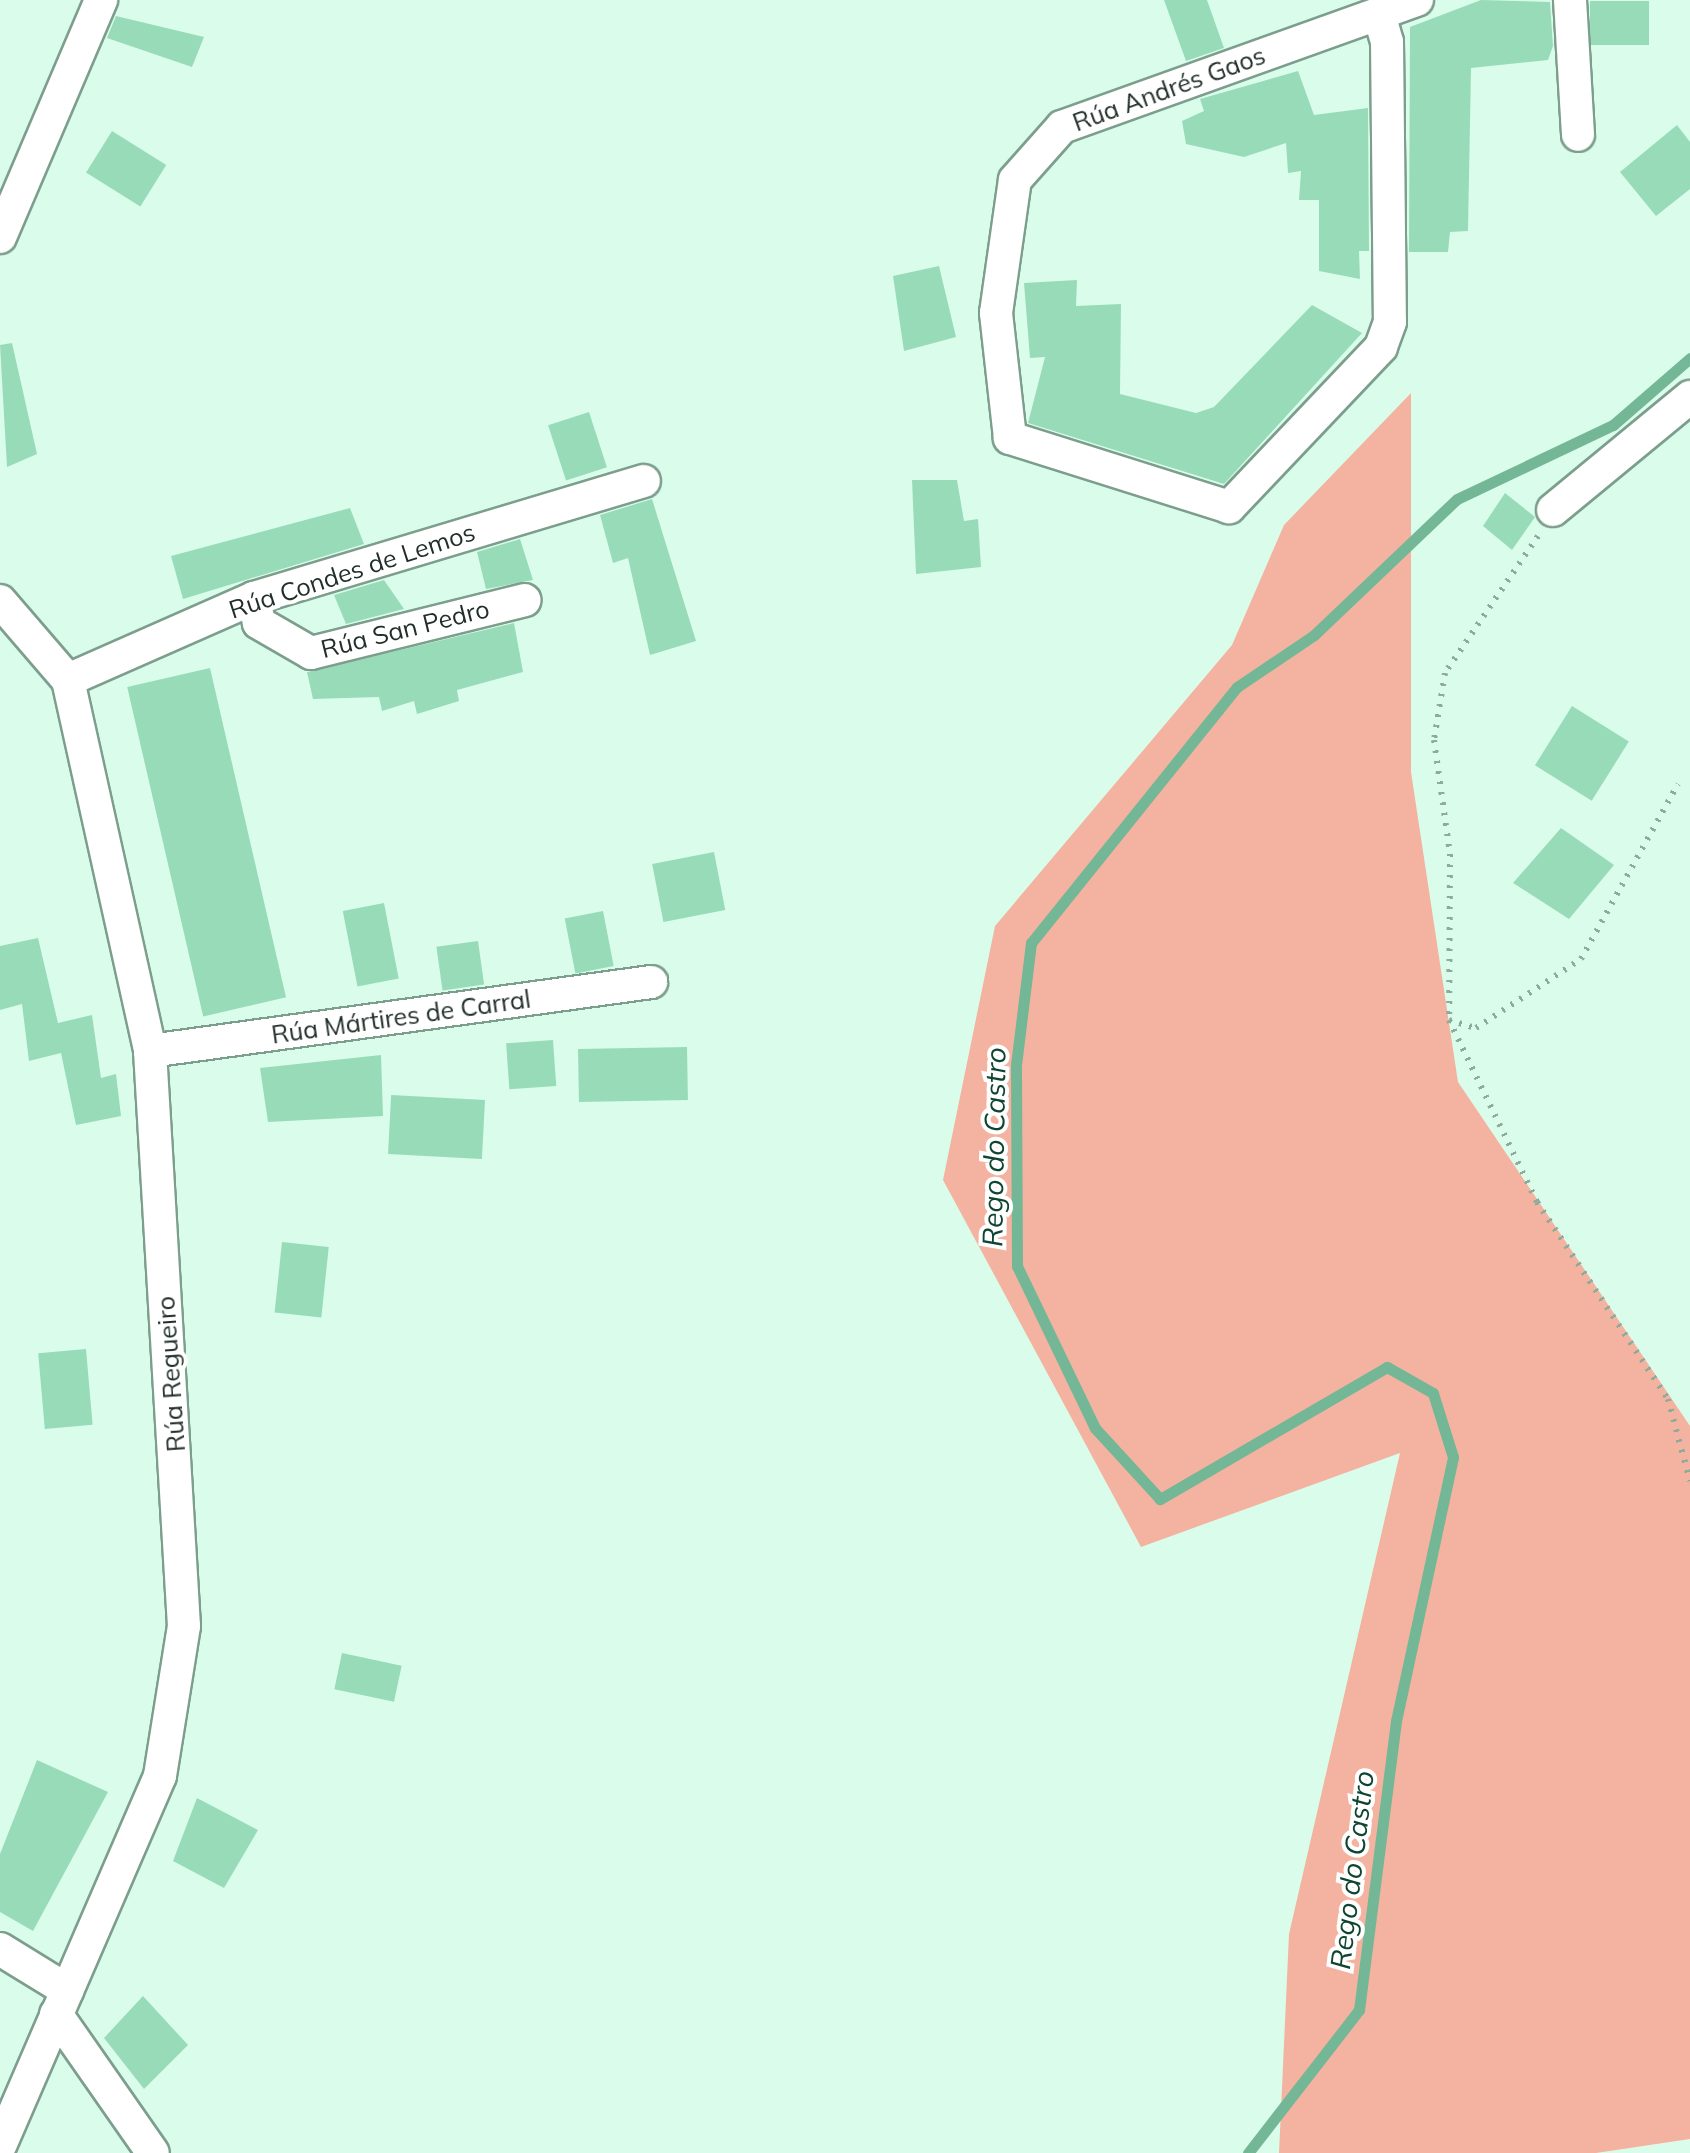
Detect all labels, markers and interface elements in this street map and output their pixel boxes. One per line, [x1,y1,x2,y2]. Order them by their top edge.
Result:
street label: Rúa Andrés Gaos [1069,40,1269,138]
street label: Rúa Condes de Lemos [225,517,479,625]
street label: Rúa San Pedro [318,594,492,664]
street label: Rúa Mártires de Carral [270,984,532,1050]
water label: Rego do Castro [975,1047,1013,1247]
street label: Rúa Regueiro [151,1295,191,1453]
water label: Rego do Castro [1323,1769,1381,1971]

